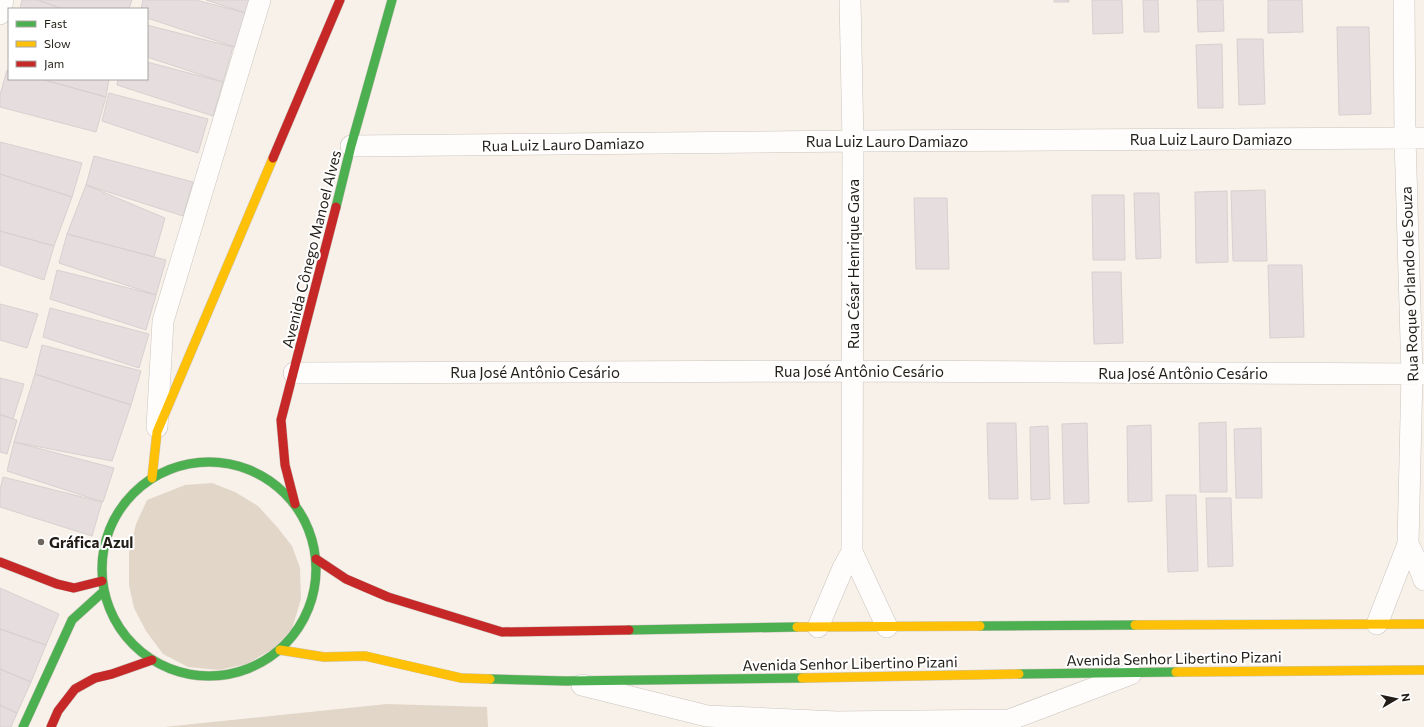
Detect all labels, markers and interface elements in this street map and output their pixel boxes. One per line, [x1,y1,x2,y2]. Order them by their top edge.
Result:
legend [8,8,148,80]
text: Fast [44,16,67,30]
text: Slow [44,36,71,50]
text: Jam [44,56,64,71]
street label: Rua Luiz Lauro Damiazo [1130,130,1292,148]
street label: Rua Luiz Lauro Damiazo [806,132,968,150]
street label: Rua Luiz Lauro Damiazo [482,134,645,154]
street label: Avenida Cônego Manoel Alves [278,148,344,350]
street label: Rua César Henrique Gava [844,179,862,349]
street label: Rua Roque Orlando de Souza [1397,186,1421,382]
street label: Rua José Antônio Cesário [774,362,944,380]
street label: Rua José Antônio Cesário [450,363,620,381]
street label: Rua José Antônio Cesário [1098,364,1268,382]
place label: Gráfica Azul [49,533,133,551]
marker: Gráfica Azul [36,537,46,547]
street label: Avenida Senhor Libertino Pizani [1066,647,1282,669]
street label: Avenida Senhor Libertino Pizani [742,652,958,674]
north arrow [1376,679,1416,719]
text: N [1399,692,1413,702]

